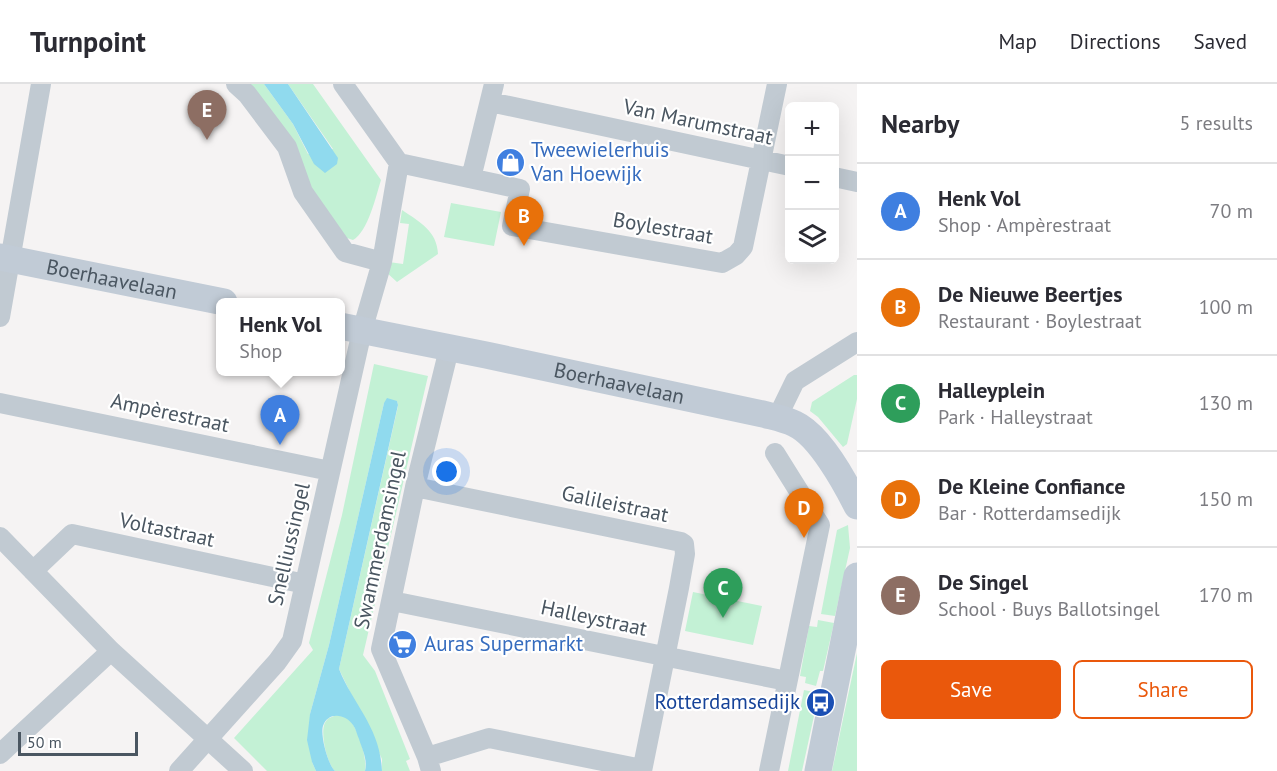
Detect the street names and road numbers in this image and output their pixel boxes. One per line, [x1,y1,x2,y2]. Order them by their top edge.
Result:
street label: Van Marumstraat [620,92,775,151]
street label: Boylestraat [611,205,715,250]
street label: Boerhaavelaan [44,253,180,305]
street label: Boerhaavelaan [552,356,687,410]
street label: Ampèrestraat [108,387,232,438]
street label: Swammerdamsingel [347,448,412,632]
street label: Galileistraat [559,479,671,528]
street label: Snelliussingel [261,480,316,608]
street label: Voltastraat [116,506,217,553]
street label: Halleystraat [539,593,650,642]

